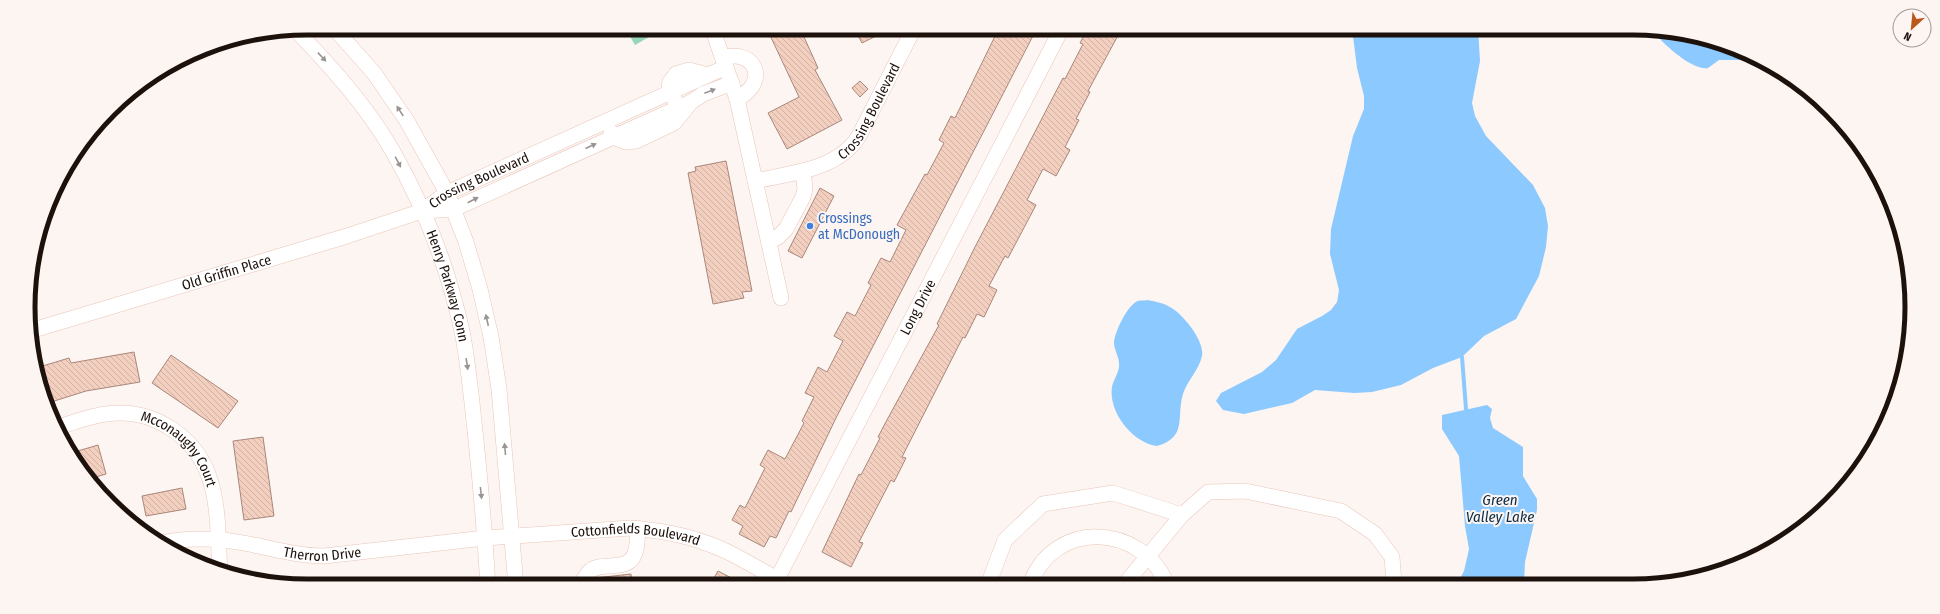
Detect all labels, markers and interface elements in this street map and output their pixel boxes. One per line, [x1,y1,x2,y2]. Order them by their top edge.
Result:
north arrow [1892,8,1932,48]
text: N [1902,29,1914,44]
one-way arrow [317,53,326,62]
street label: Crossing Boulevard [835,60,904,163]
one-way arrow [705,88,717,94]
one-way arrow [397,105,404,117]
one-way arrow [585,143,597,149]
street label: Crossing Boulevard [426,149,532,212]
one-way arrow [395,156,402,168]
one-way arrow [467,197,478,203]
place label: Crossings at McDonough [818,210,900,243]
marker: Crossings at McDonough [805,221,815,231]
street label: Henry Parkway Conn [422,228,472,343]
street label: Old Griffin Place [180,251,273,294]
street label: Long Drive [897,276,940,338]
one-way arrow [484,314,490,327]
one-way arrow [464,358,470,370]
street label: Mcconaughy Court [139,408,220,489]
one-way arrow [501,443,508,455]
one-way arrow [478,487,484,499]
water label: Green Valley Lake [1466,491,1534,526]
street label: Cottonfields Boulevard [570,520,702,549]
street label: Therron Drive [282,544,362,565]

